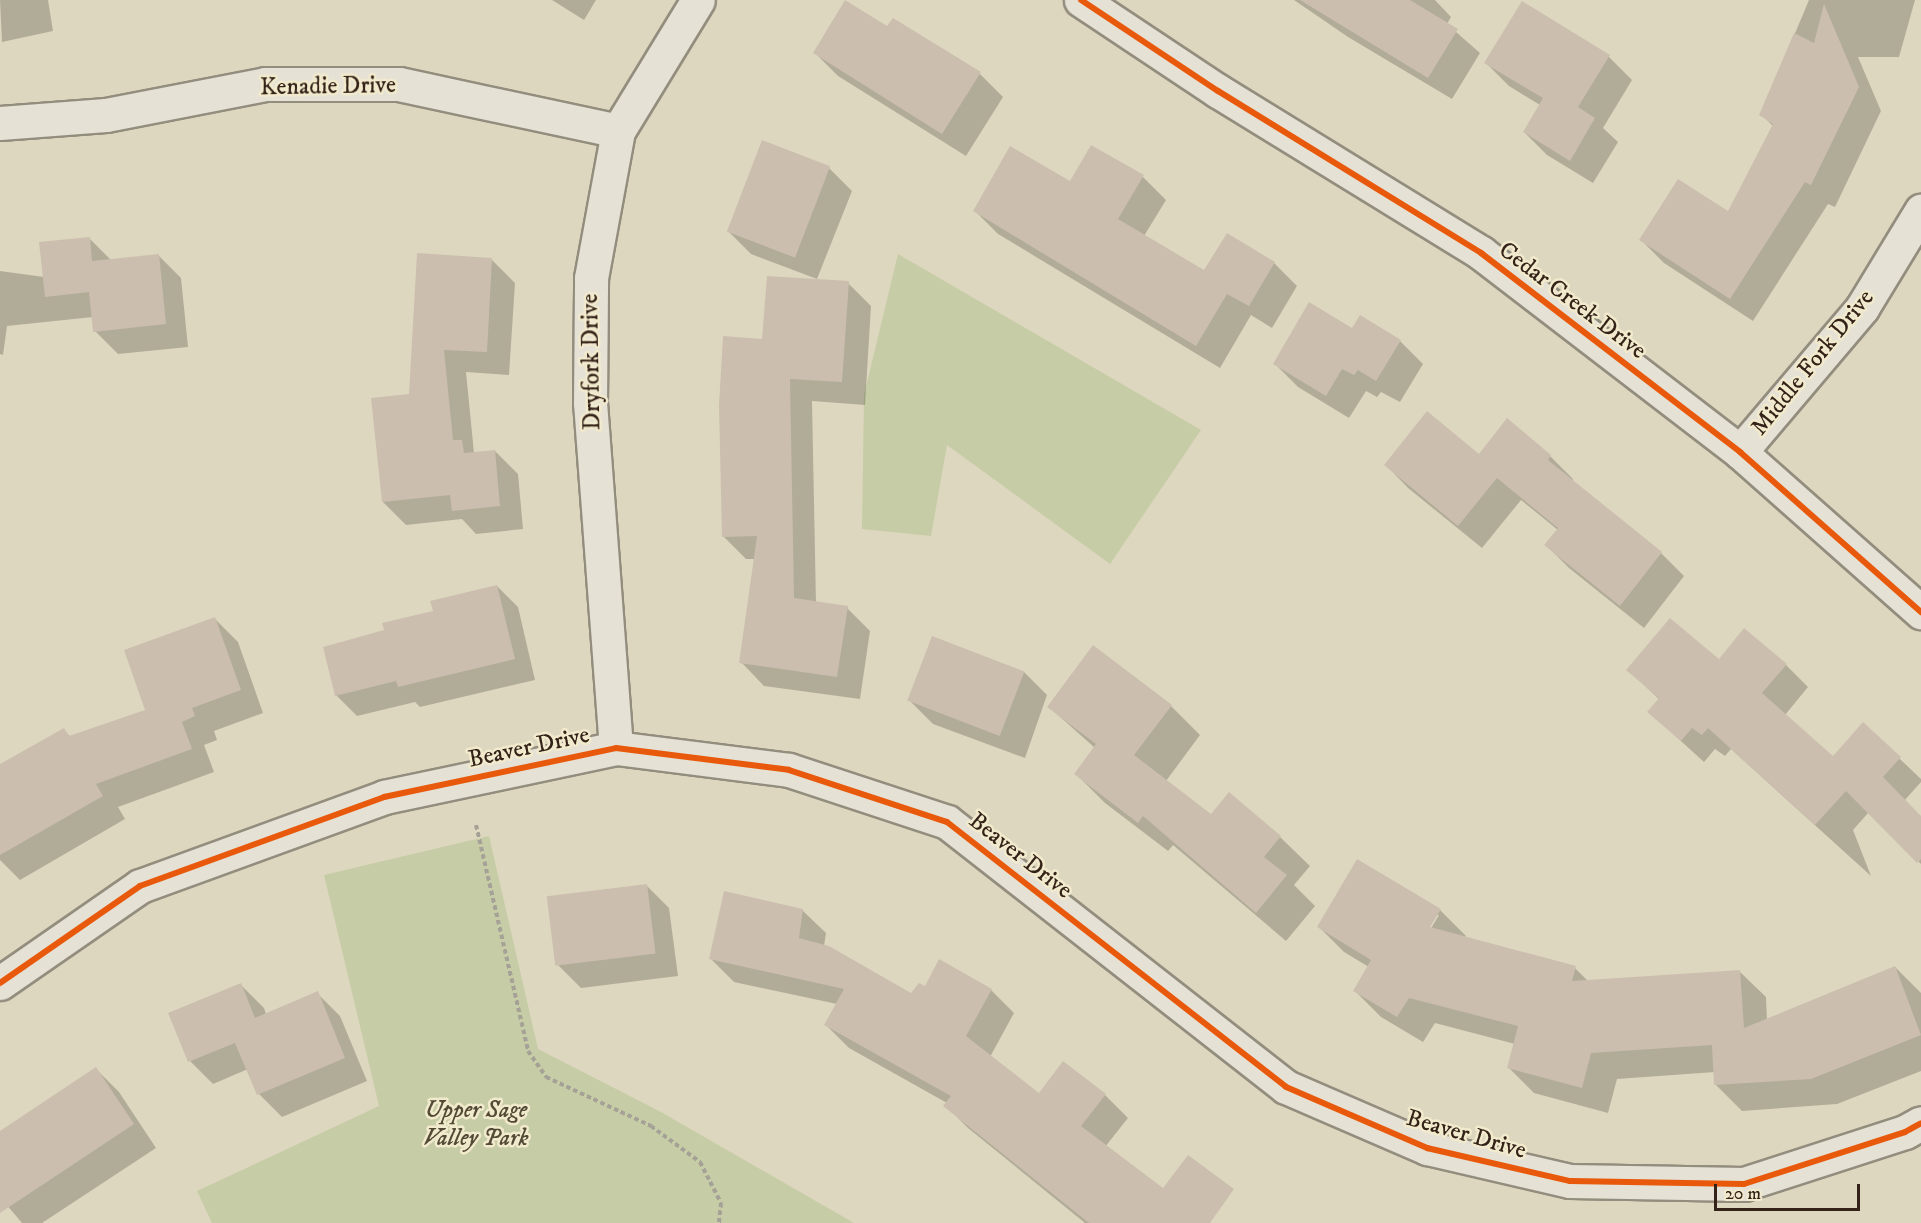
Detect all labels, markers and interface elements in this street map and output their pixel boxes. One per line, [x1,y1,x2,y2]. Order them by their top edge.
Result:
street label: Kenadie Drive [260,71,396,103]
street label: Cedar Creek Drive [1493,236,1651,366]
street label: Middle Fork Drive [1745,284,1881,442]
street label: Dryfork Drive [576,293,608,431]
street label: Beaver Drive [466,721,592,775]
street label: Beaver Drive [963,807,1077,905]
park label: Upper Sage Valley Park [423,1097,529,1153]
street label: Beaver Drive [1403,1104,1529,1166]
scale bar [1717,1172,1862,1210]
text: 20 m [1725,1183,1761,1205]

